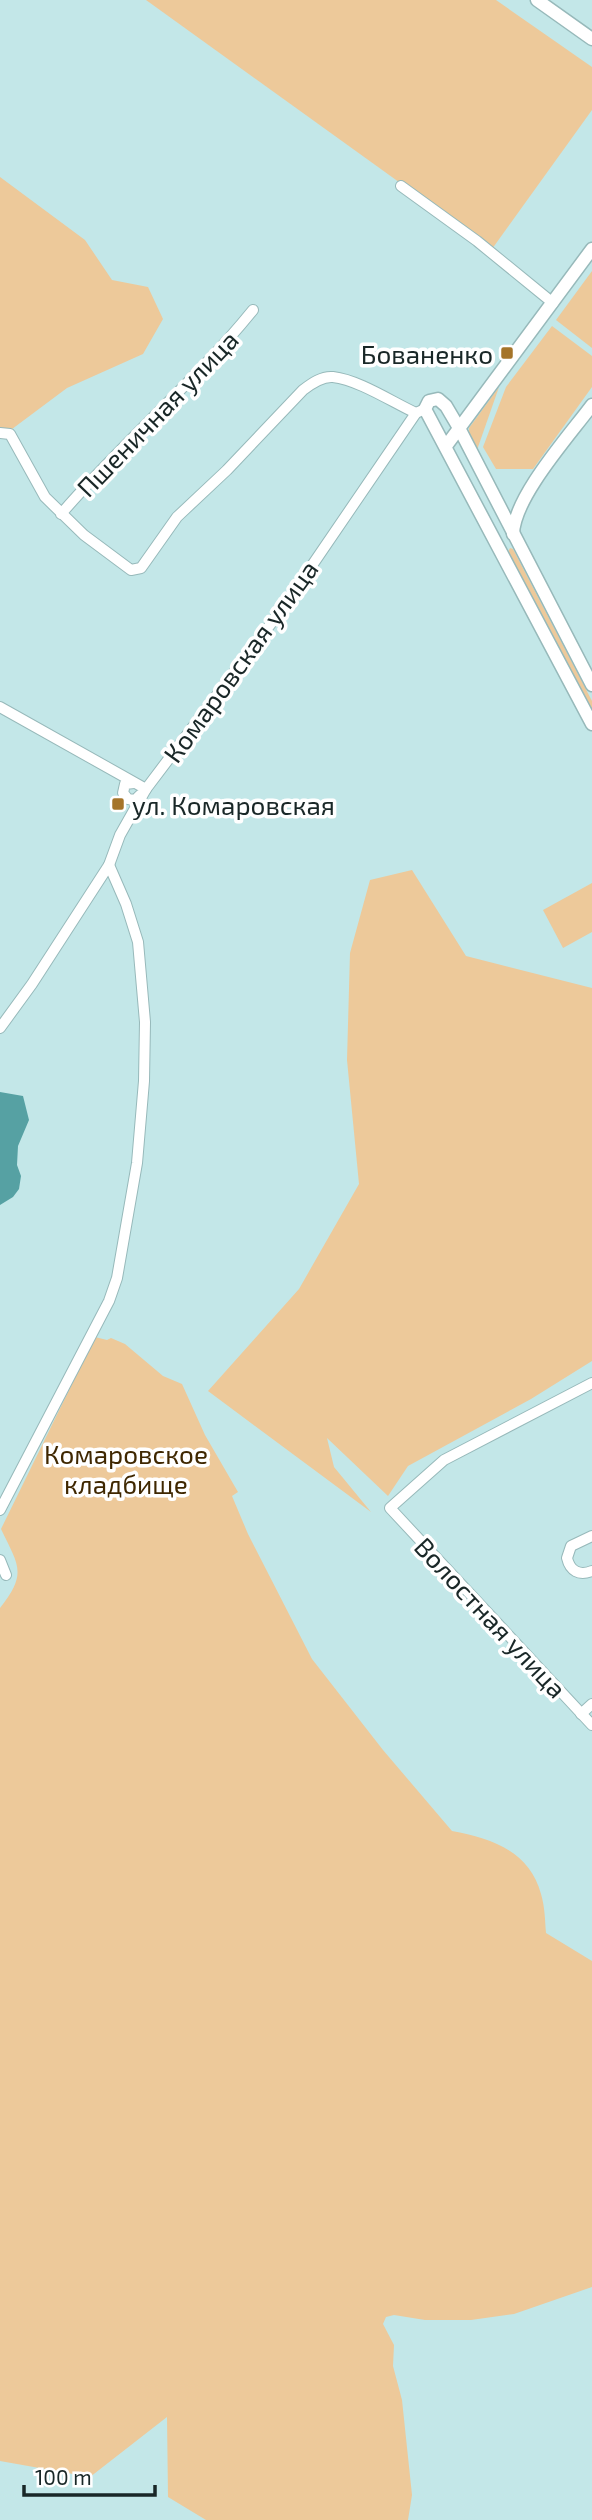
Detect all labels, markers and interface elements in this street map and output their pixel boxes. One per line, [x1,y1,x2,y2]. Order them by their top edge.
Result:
street label: Пшеничная улица [70,324,245,503]
place label: Бованенко [361,338,493,369]
marker: Бованенко [499,345,515,361]
street label: Комаровская улица [156,554,324,769]
place label: ул. Комаровская [132,789,335,821]
marker: ул. Комаровская [110,796,126,812]
park label: Комаровское кладбище [44,1438,208,1499]
street label: Волостная улица [408,1530,573,1704]
scale bar [24,2454,156,2498]
text: 100 m [35,2464,92,2489]

